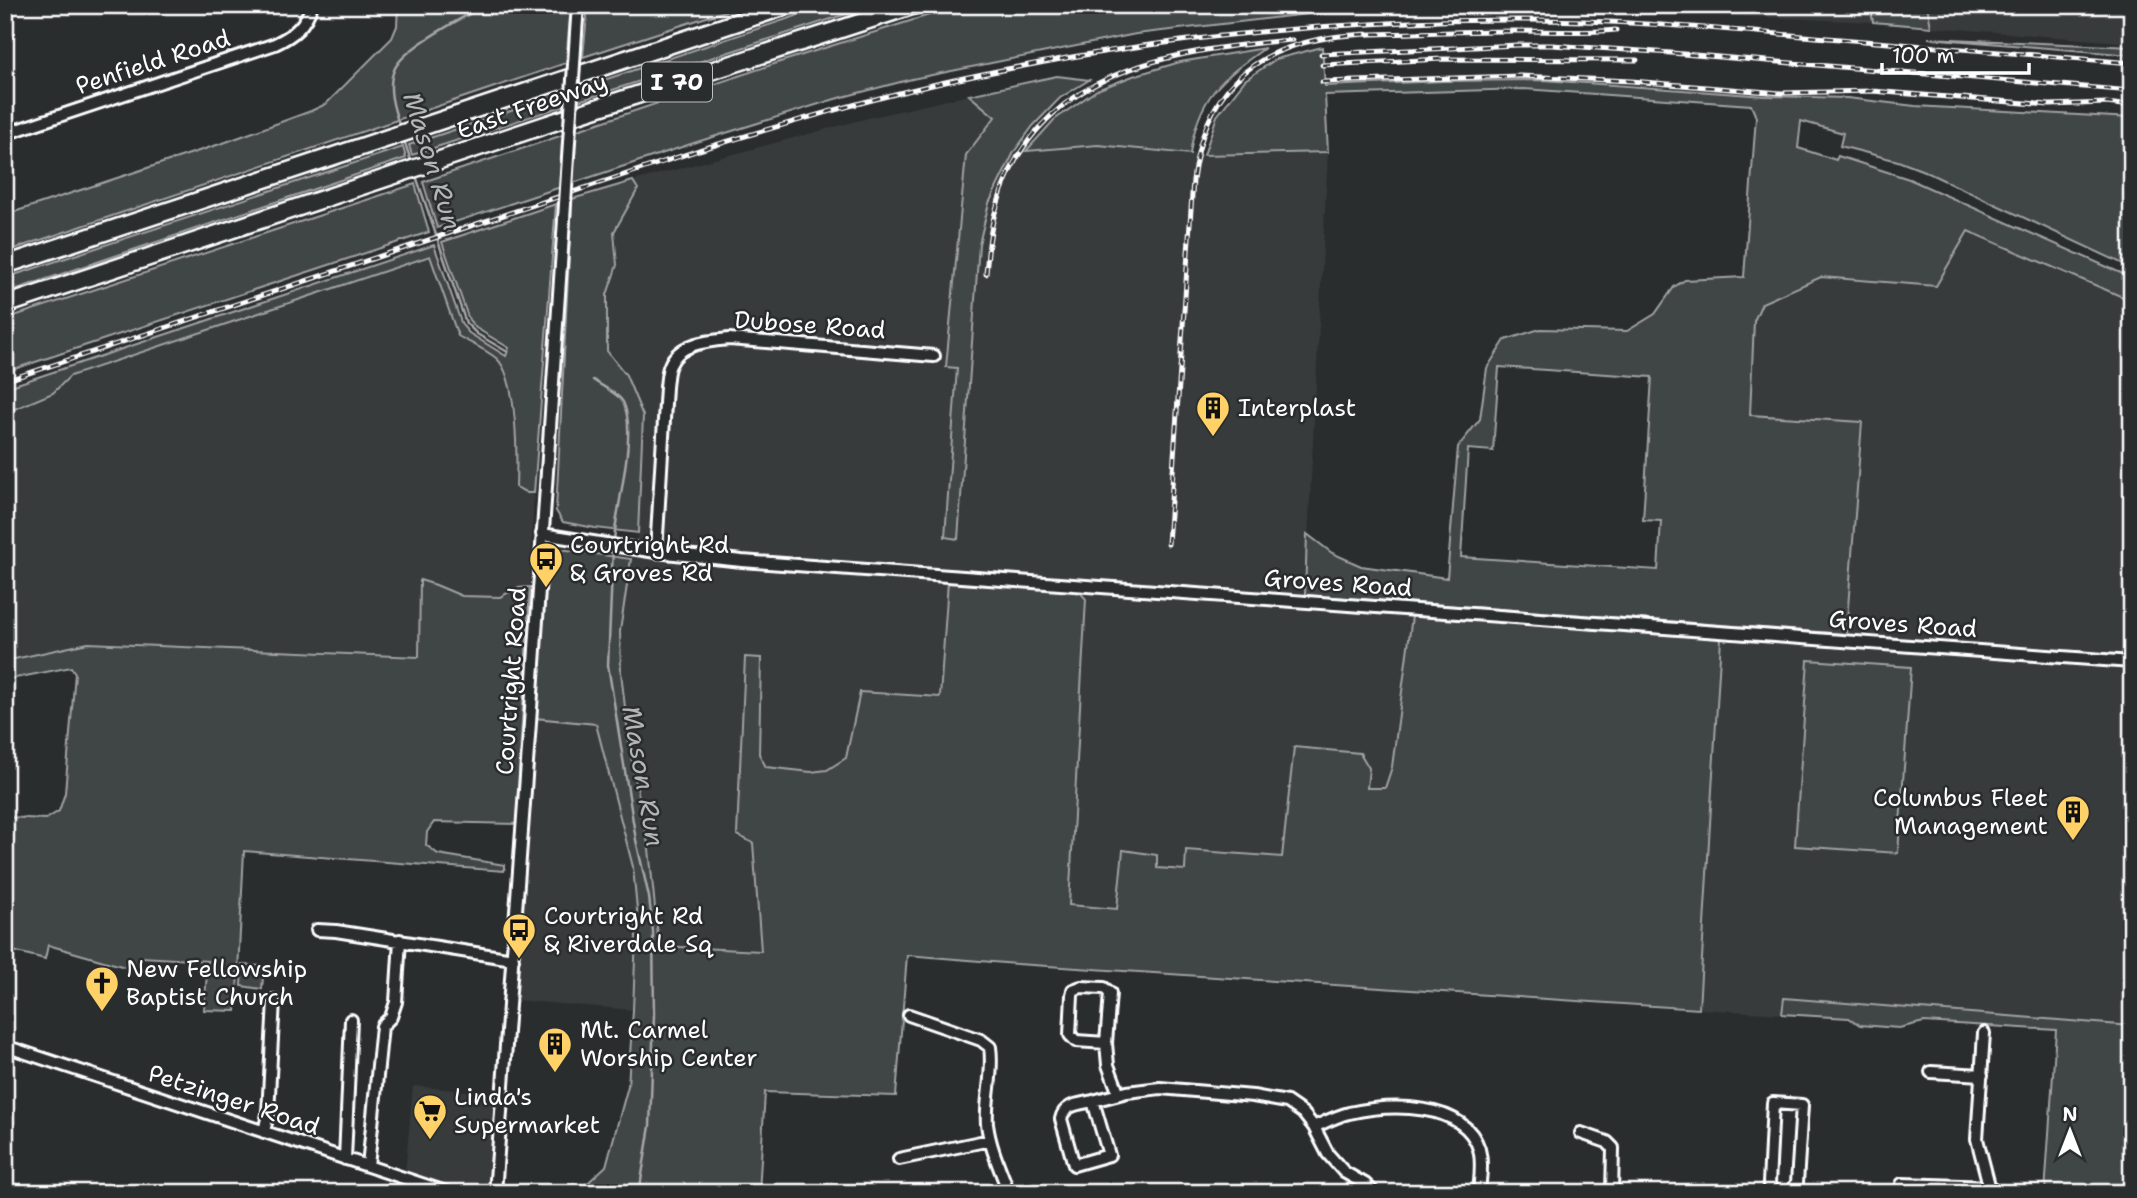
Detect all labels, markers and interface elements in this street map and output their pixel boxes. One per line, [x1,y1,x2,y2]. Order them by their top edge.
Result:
street label: Penfield Road [72,22,234,102]
scale bar [1882,32,2028,76]
text: 100 m [1892,42,1955,70]
road number: I 70 [642,62,712,102]
street label: East Freeway [452,65,612,147]
water label: Mason Run [395,88,471,234]
street label: Dubose Road [733,304,887,346]
building icon: Interplast [1194,389,1232,438]
place label: Interplast [1238,392,1356,424]
place label: Courtright Rd & Groves Rd [570,529,729,589]
bus stop icon: Courtright Rd & Groves Rd [527,540,565,589]
street label: Groves Road [1263,562,1413,604]
street label: Courtright Road [488,586,534,776]
street label: Groves Road [1828,603,1978,645]
water label: Mason Run [614,703,674,849]
place label: Columbus Fleet Management [1873,782,2048,842]
building icon: Columbus Fleet Management [2054,793,2092,842]
place label: Courtright Rd & Riverdale Sq [544,900,714,960]
bus stop icon: Courtright Rd & Riverdale Sq [500,911,538,960]
place label: New Fellowship Baptist Church [126,953,307,1013]
church icon: New Fellowship Baptist Church [83,964,121,1013]
place label: Mt. Carmel Worship Center [580,1014,758,1074]
building icon: Mt. Carmel Worship Center [536,1025,574,1074]
street label: Petzinger Road [144,1057,324,1143]
place label: Linda's Supermarket [454,1081,600,1141]
supermarket icon: Linda's Supermarket [411,1092,449,1141]
north arrow [2036,1096,2106,1166]
text: N [2062,1102,2078,1127]

